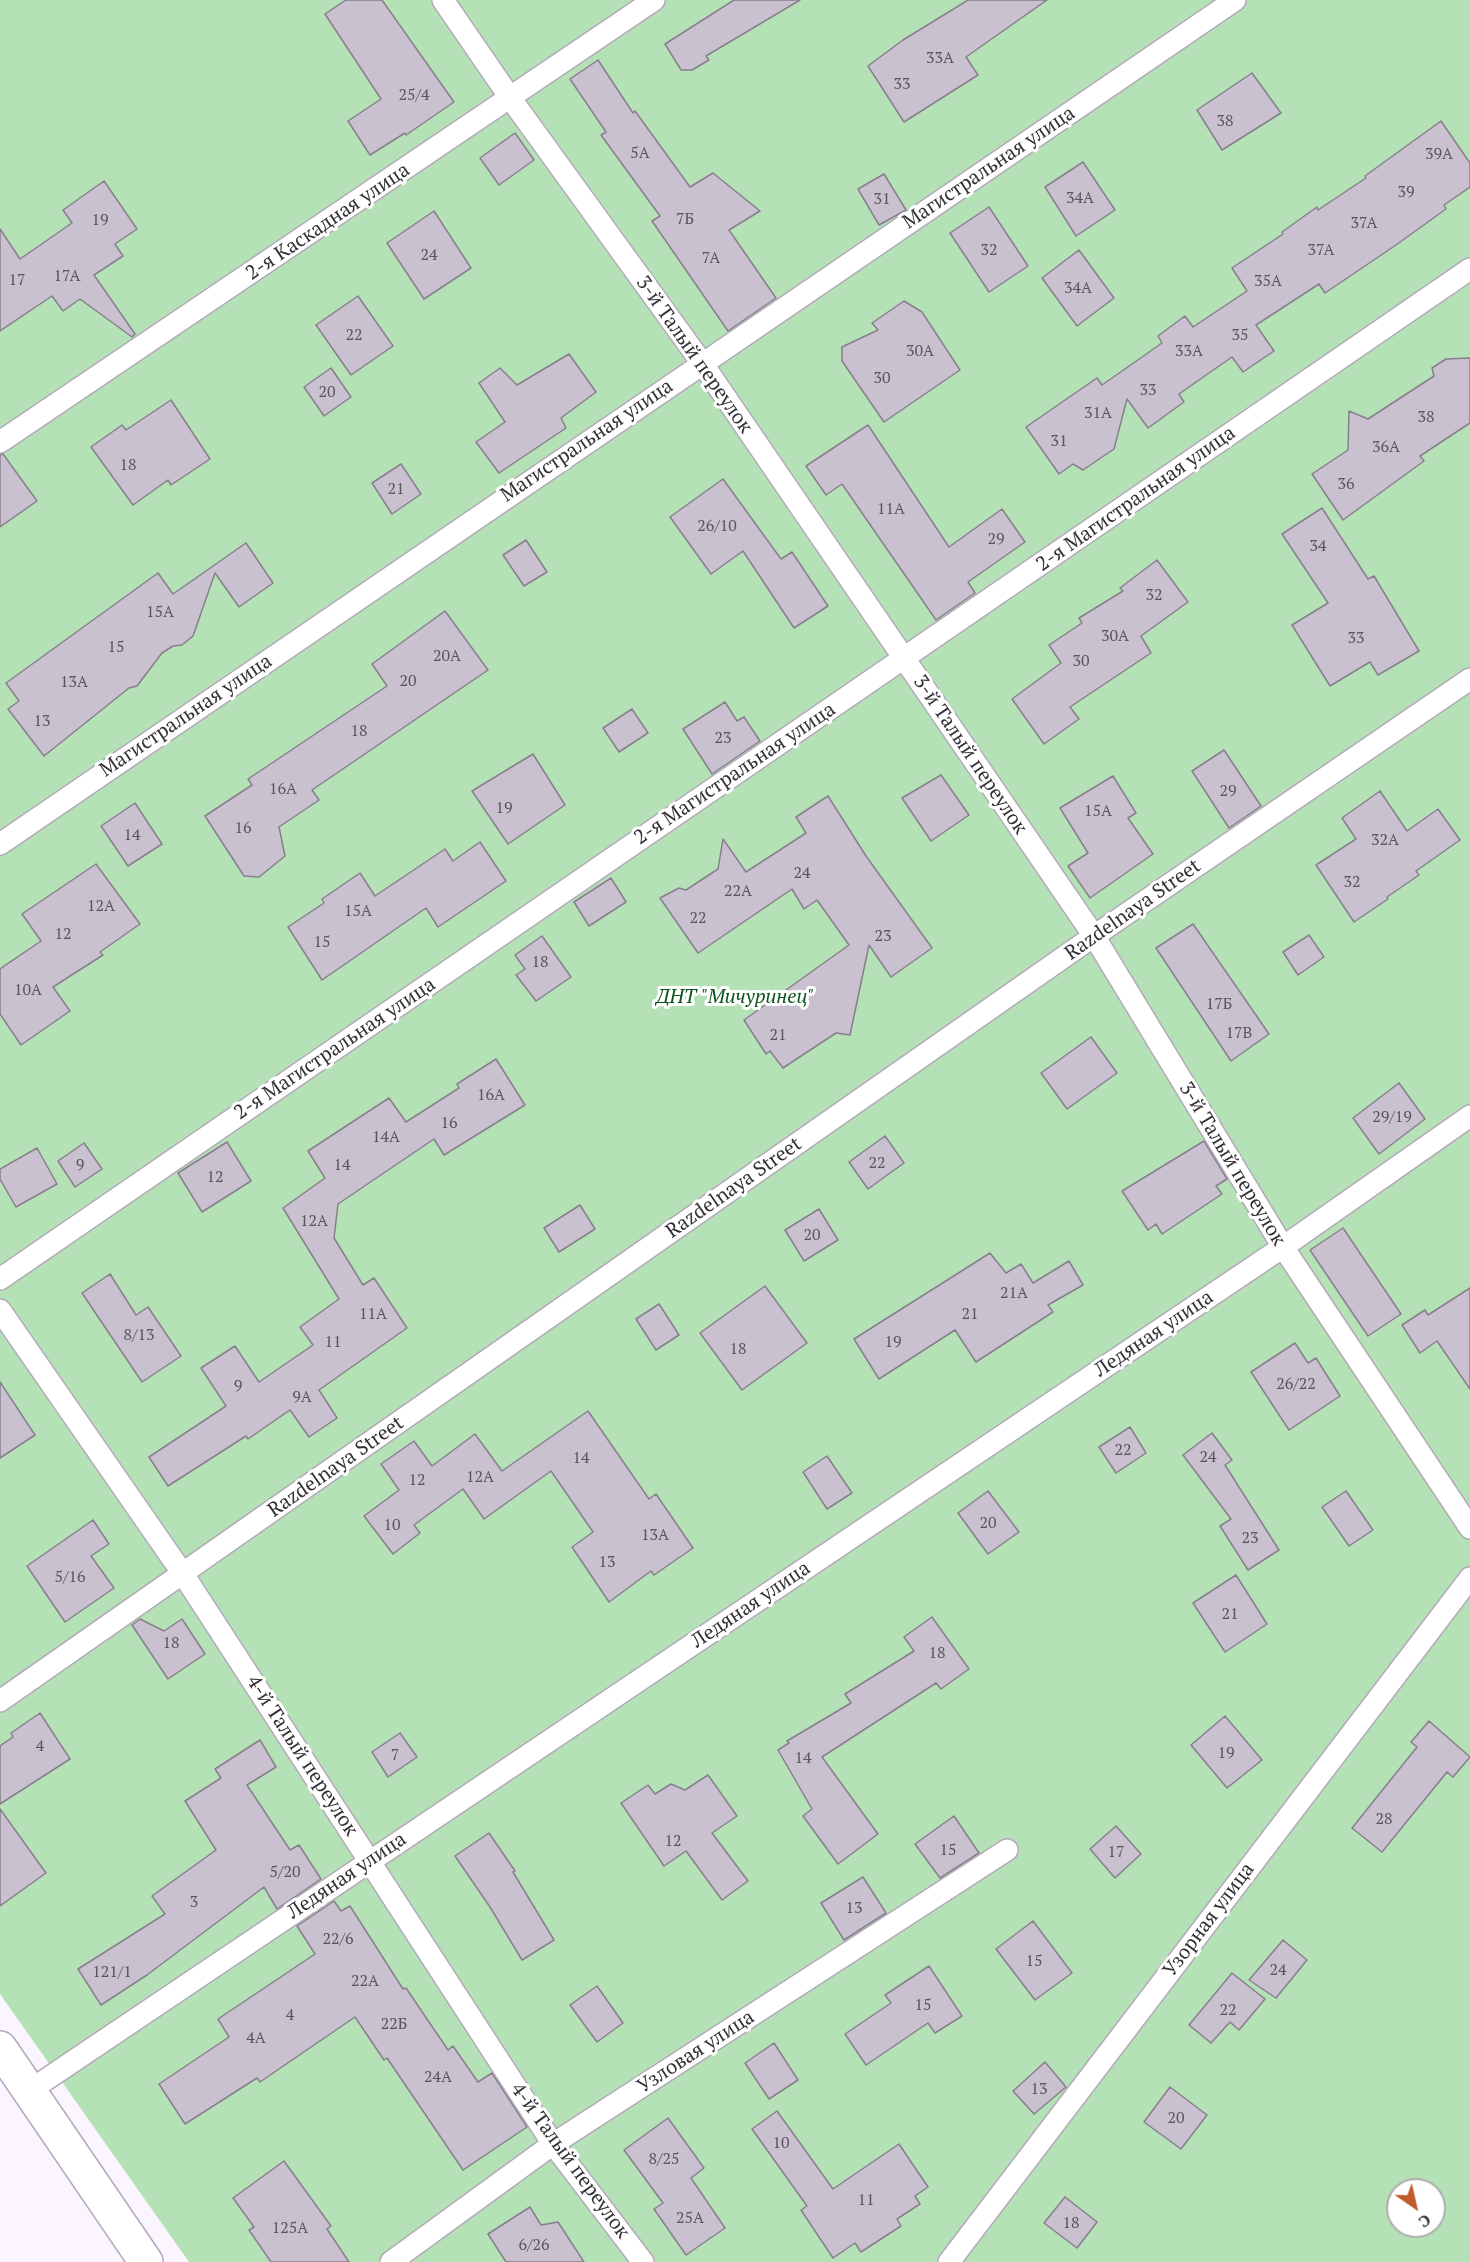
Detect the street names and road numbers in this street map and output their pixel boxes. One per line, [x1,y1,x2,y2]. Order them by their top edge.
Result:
street label: Магистральная улица [898,101,1080,235]
street label: 2-я Каскадная улица [242,158,414,286]
street label: 3-й Талый переулок [631,272,757,438]
street label: Магистральная улица [496,374,678,508]
street label: 2-я Магистральная улица [1032,421,1240,577]
street label: Магистральная улица [95,649,277,783]
street label: 3-й Талый переулок [908,671,1032,839]
street label: 2-я Магистральная улица [630,698,840,850]
street label: Razdelnaya Street [1061,854,1205,966]
street label: 2-я Магистральная улица [230,973,440,1125]
street label: 3-й Талый переулок [1174,1078,1290,1250]
street label: Razdelnaya Street [662,1132,806,1244]
street label: Ледяная улица [1090,1286,1218,1382]
street label: Razdelnaya Street [264,1411,408,1523]
street label: Ледяная улица [687,1557,815,1653]
street label: 4-й Талый переулок [241,1671,363,1841]
street label: Ледяная улица [283,1828,411,1924]
street label: Узорная улица [1158,1858,1260,1982]
street label: Узловая улица [633,2005,759,2099]
street label: 4-й Талый переулок [505,2078,635,2244]

